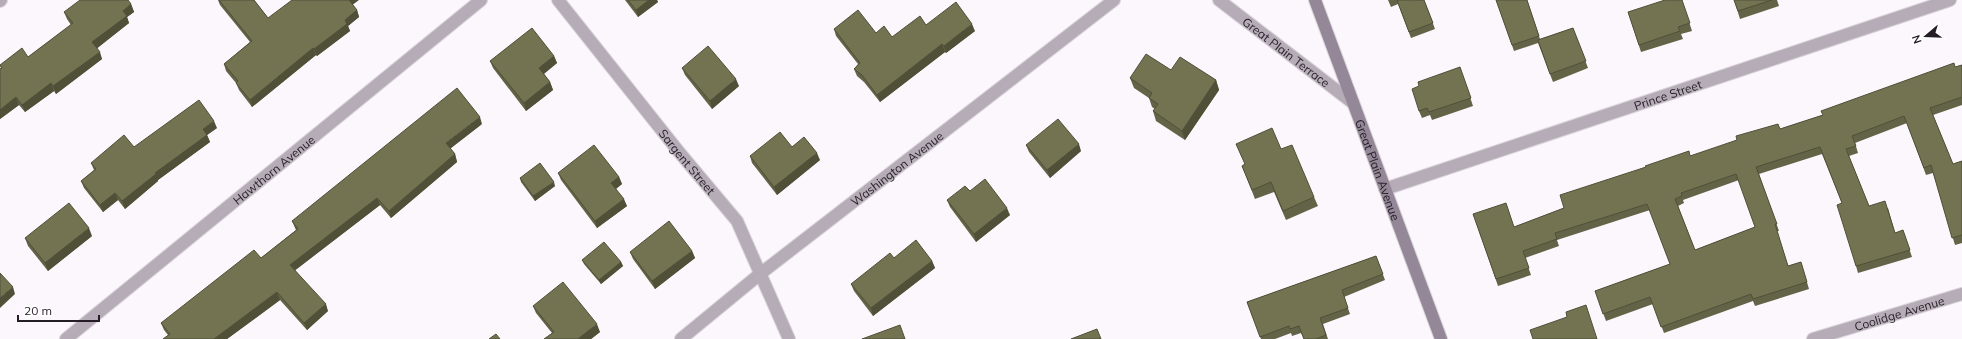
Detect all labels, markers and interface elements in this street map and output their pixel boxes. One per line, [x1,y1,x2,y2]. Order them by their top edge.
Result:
street label: Great Plain Terrace [1240,14,1333,90]
north arrow [1906,16,1946,56]
text: N [1909,33,1925,45]
street label: Prince Street [1632,76,1704,113]
street label: Great Plain Avenue [1352,117,1404,222]
street label: Sargent Street [656,126,719,197]
street label: Washington Avenue [847,128,946,209]
street label: Hawthorn Avenue [230,132,318,207]
street label: Coolidge Avenue [1852,292,1946,334]
scale bar [18,297,99,323]
text: 20 m [24,303,52,318]

